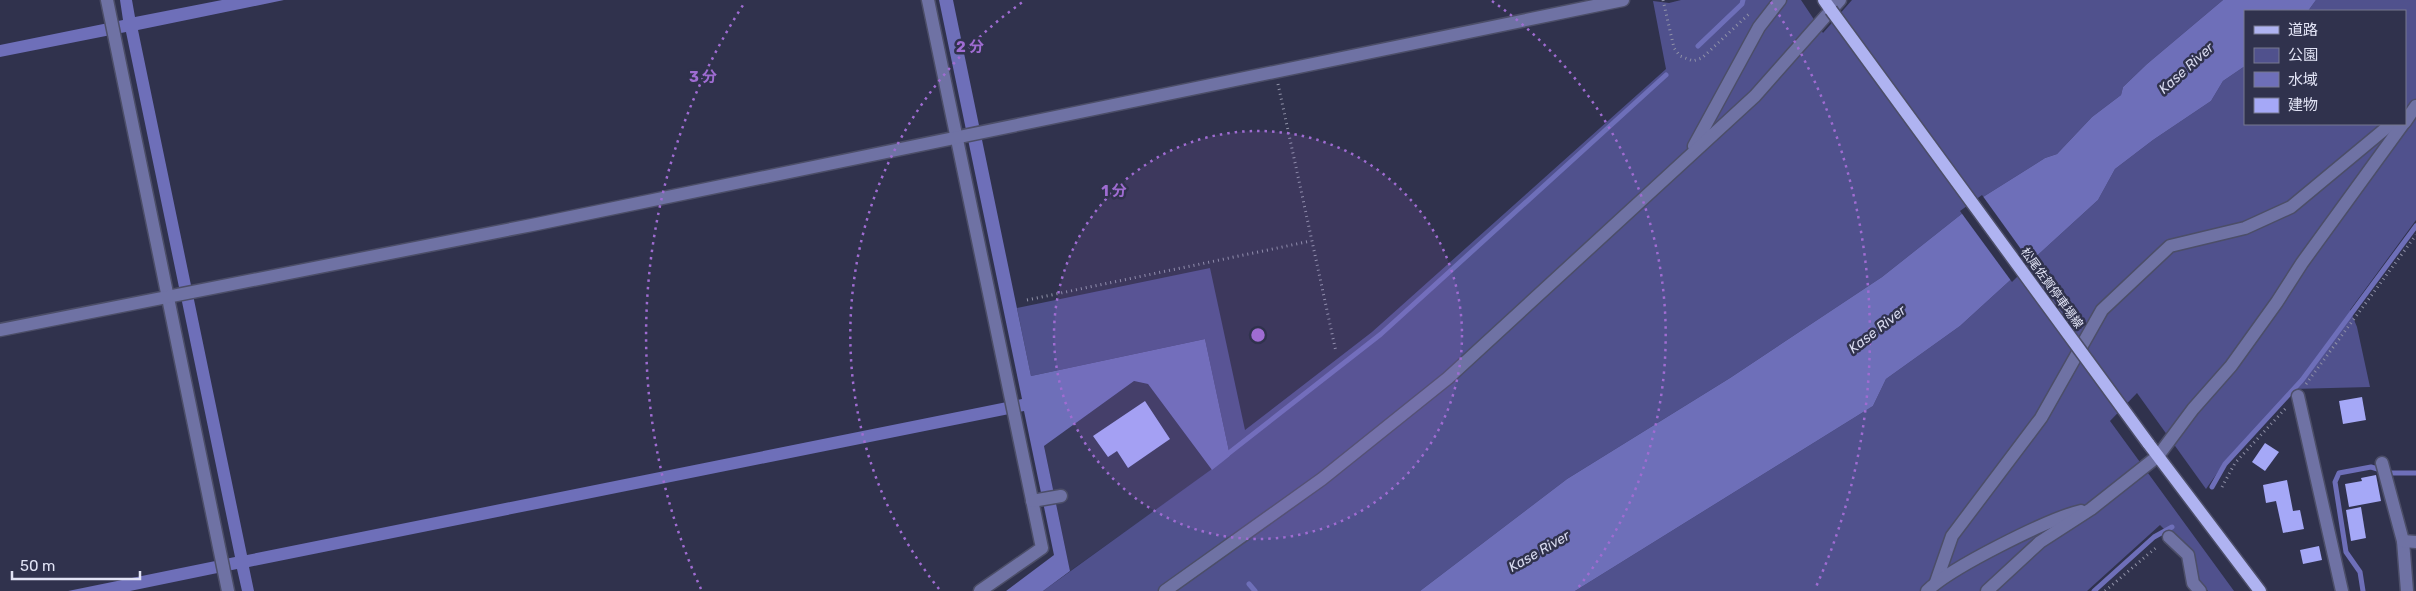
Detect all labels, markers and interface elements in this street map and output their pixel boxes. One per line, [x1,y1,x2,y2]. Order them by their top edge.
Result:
legend [2244,10,2406,125]
text: 道路 [2288,21,2318,39]
text: 2 分 [956,38,984,56]
water label: Kase River [2155,39,2218,97]
text: 公園 [2288,46,2318,64]
text: 3 分 [689,68,717,86]
text: 水域 [2288,71,2318,89]
text: 建物 [2288,96,2318,114]
text: 1 分 [1101,182,1127,200]
street label: 松尾佐賀停車場線 [2018,245,2086,331]
water label: Kase River [1845,301,1910,357]
centre of rings [1249,326,1267,344]
water label: Kase River [1505,527,1574,576]
scale bar [12,548,140,580]
text: 50 m [20,557,55,575]

